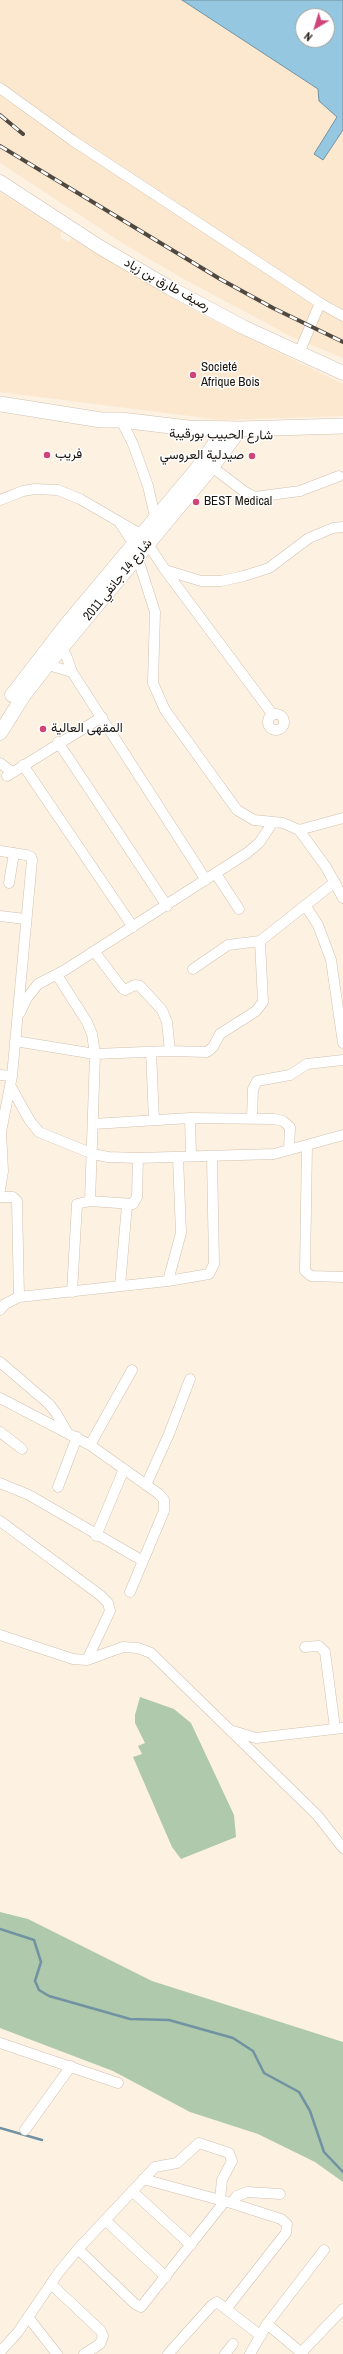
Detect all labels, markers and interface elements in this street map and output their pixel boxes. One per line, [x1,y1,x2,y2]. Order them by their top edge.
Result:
north arrow [295,8,335,48]
text: N [301,29,315,44]
street label: رصيف طارق بن زياد [121,255,213,315]
place label: Societé Afrique Bois [201,360,260,391]
marker: Societé Afrique Bois [188,370,198,380]
street label: شارع الحبيب بورقيبة [169,426,273,444]
place label: فريب [55,447,82,463]
place label: صيدلية العروسي [160,448,244,464]
marker: فريب [42,450,52,460]
marker: صيدلية العروسي [247,451,257,461]
place label: BEST Medical [204,494,272,510]
marker: BEST Medical [191,497,201,507]
street label: شارع 14 جانفي 2011 [80,536,156,624]
place label: المقهى العالية [51,721,123,737]
marker: المقهى العالية [38,724,48,734]

